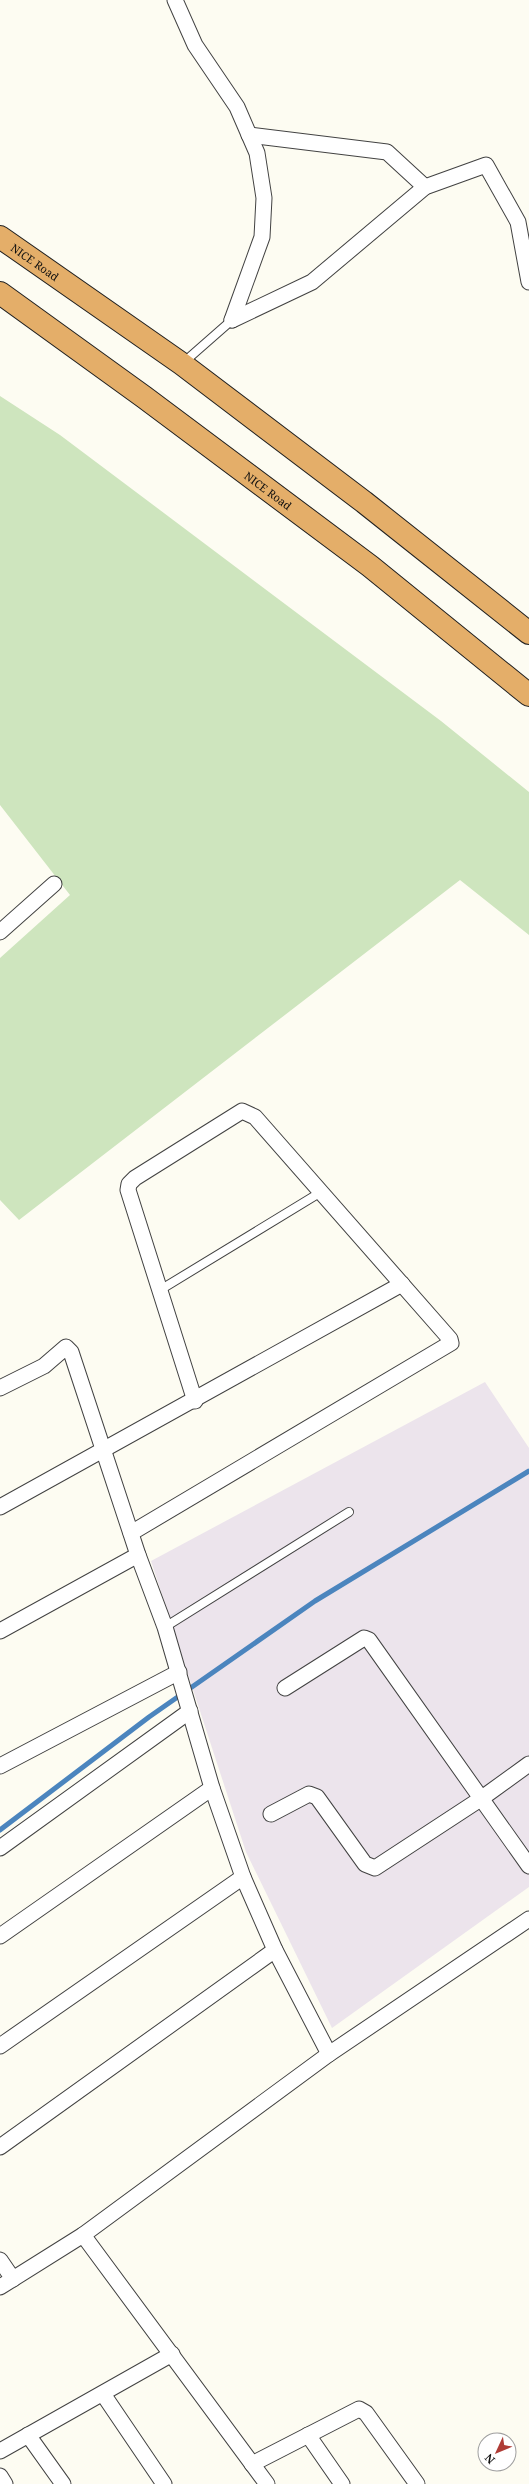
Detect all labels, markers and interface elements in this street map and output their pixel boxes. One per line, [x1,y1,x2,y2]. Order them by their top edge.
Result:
street label: NICE Road [8,240,63,284]
street label: NICE Road [242,467,295,513]
north arrow [477,2432,517,2472]
text: N [481,2451,498,2468]

